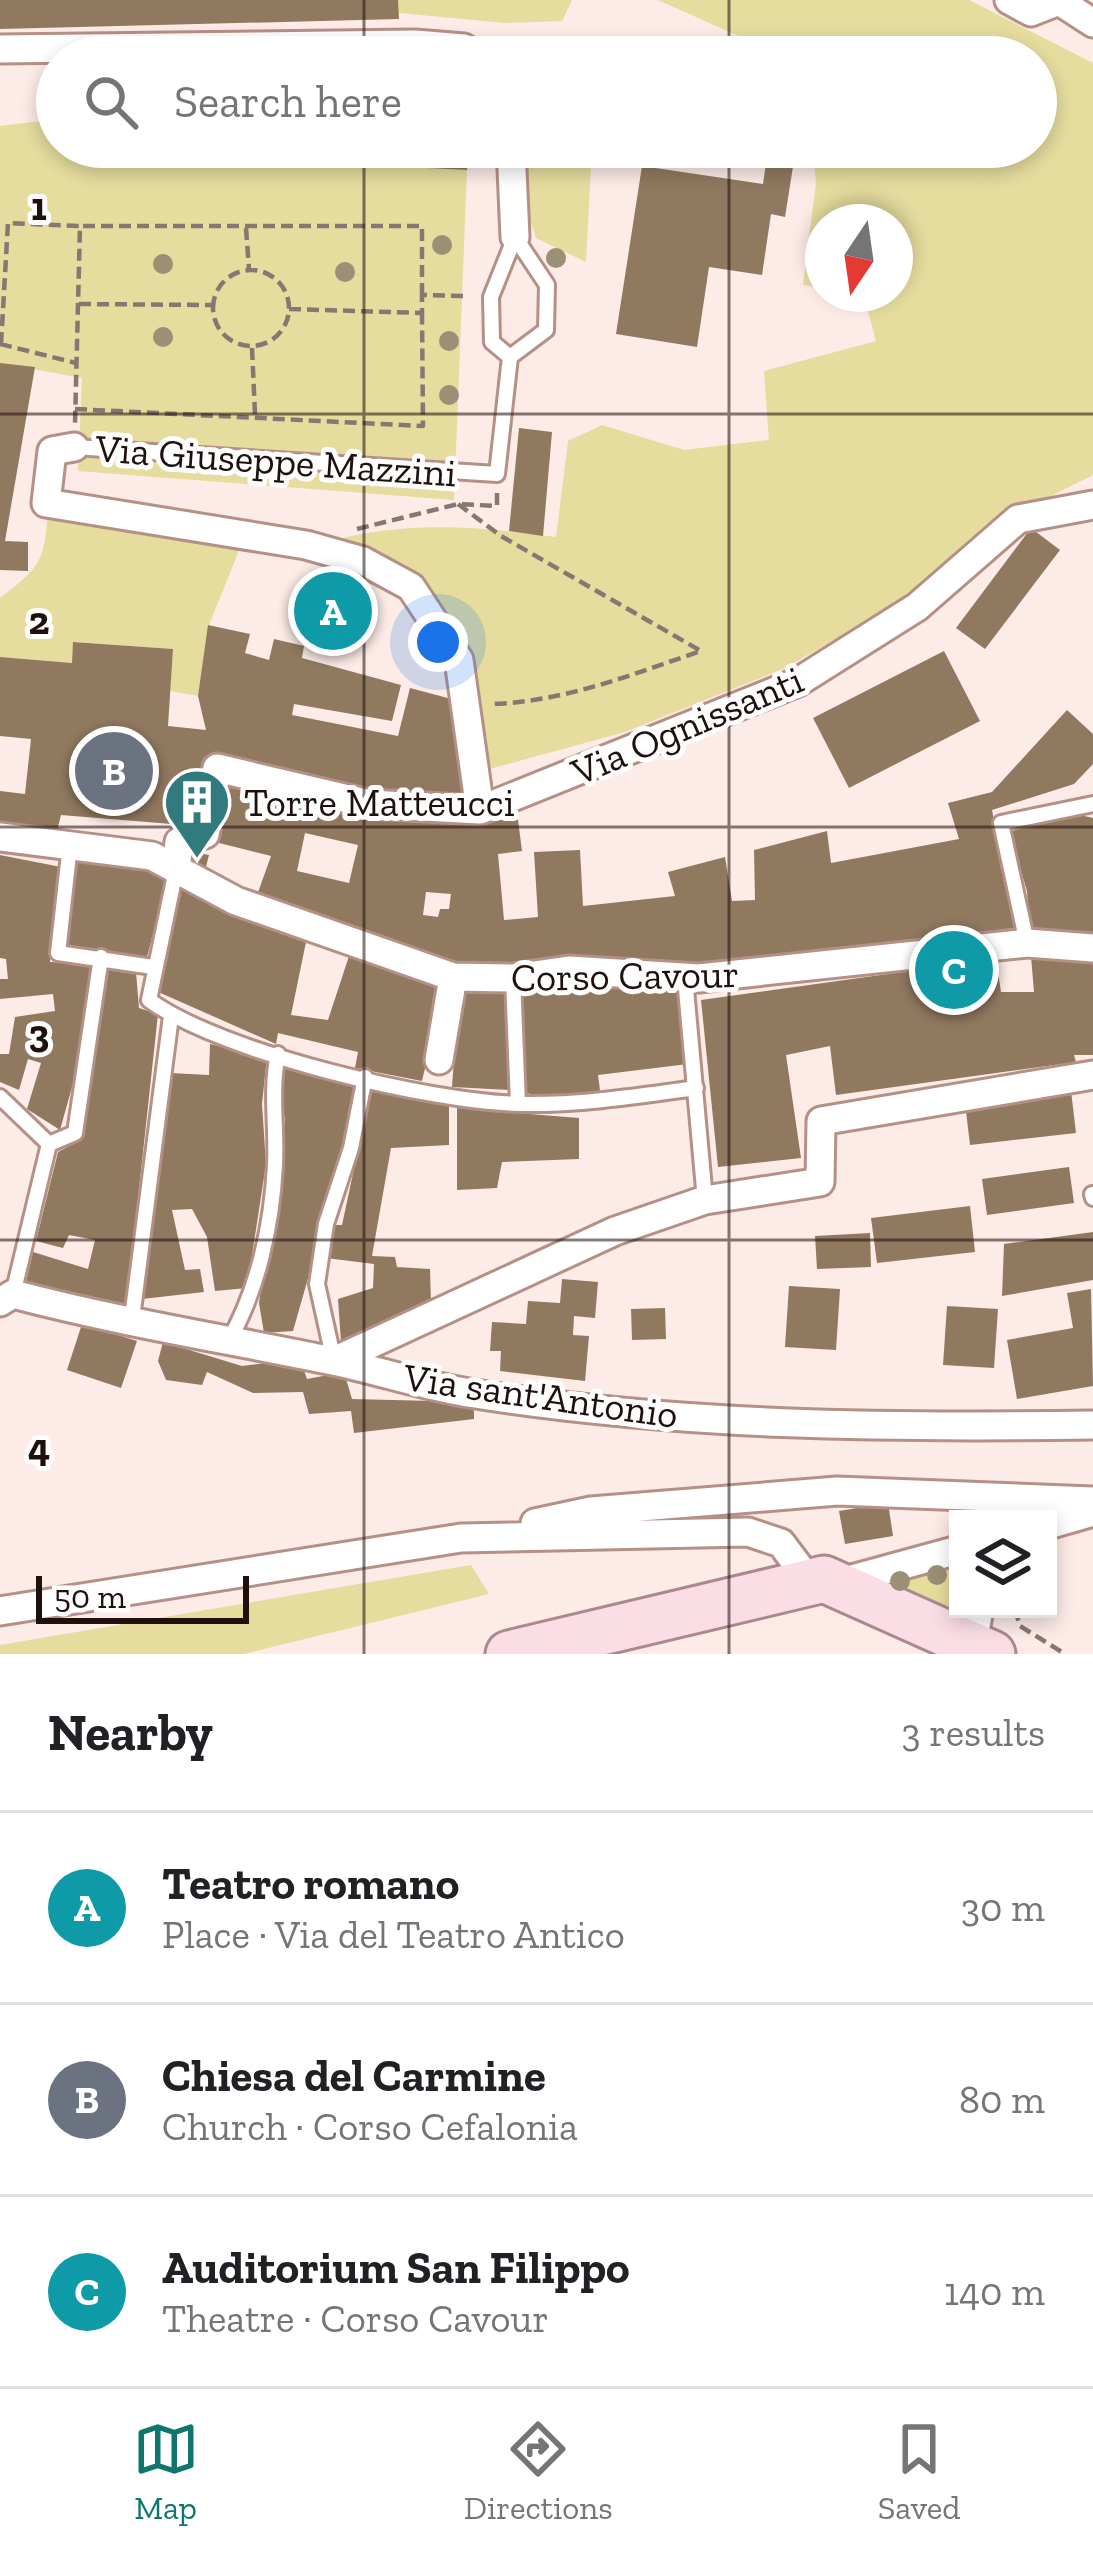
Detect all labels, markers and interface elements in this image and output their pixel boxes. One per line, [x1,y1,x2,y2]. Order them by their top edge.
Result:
search box [36,36,1057,168]
icon: search [78,69,144,135]
text: Search here [174,75,402,129]
text: 1 [31,183,47,230]
north arrow [805,204,913,312]
street label: Via Giuseppe Mazzini [93,424,458,497]
pin: A [294,566,372,656]
text: 2 [29,597,50,644]
your location [408,612,468,672]
street label: Via Ognissanti [563,656,810,796]
pin: B [75,726,153,816]
building icon: Torre Matteucci [162,767,232,861]
place label: Torre Matteucci [244,779,515,826]
pin: C [915,925,993,1015]
street label: Corso Cavour [511,950,740,1001]
text: 3 [29,1010,49,1057]
street label: Via sant'Antonio [400,1353,681,1438]
text: 4 [28,1424,50,1471]
map controls [949,1510,1057,1618]
button: layers [949,1510,1057,1618]
scale bar [36,1570,249,1623]
text: 50 m [54,1577,126,1616]
text: Nearby [48,1702,213,1763]
text: 3 results [901,1709,1045,1756]
text: Teatro romano [162,1857,459,1911]
text: A [74,1884,100,1931]
text: 30 m [961,1884,1045,1931]
text: Place · Via del Teatro Antico [162,1911,625,1958]
text: Chiesa del Carmine [162,2049,546,2103]
text: B [75,2076,99,2123]
text: 80 m [959,2076,1045,2123]
text: Church · Corso Cefalonia [162,2103,578,2150]
text: Auditorium San Filippo [162,2241,630,2295]
text: C [74,2268,100,2315]
text: 140 m [944,2268,1045,2315]
text: Theatre · Corso Cavour [162,2295,549,2342]
tab: Map [133,2416,199,2527]
tab: Directions [464,2416,613,2527]
tab: Saved [878,2416,960,2527]

